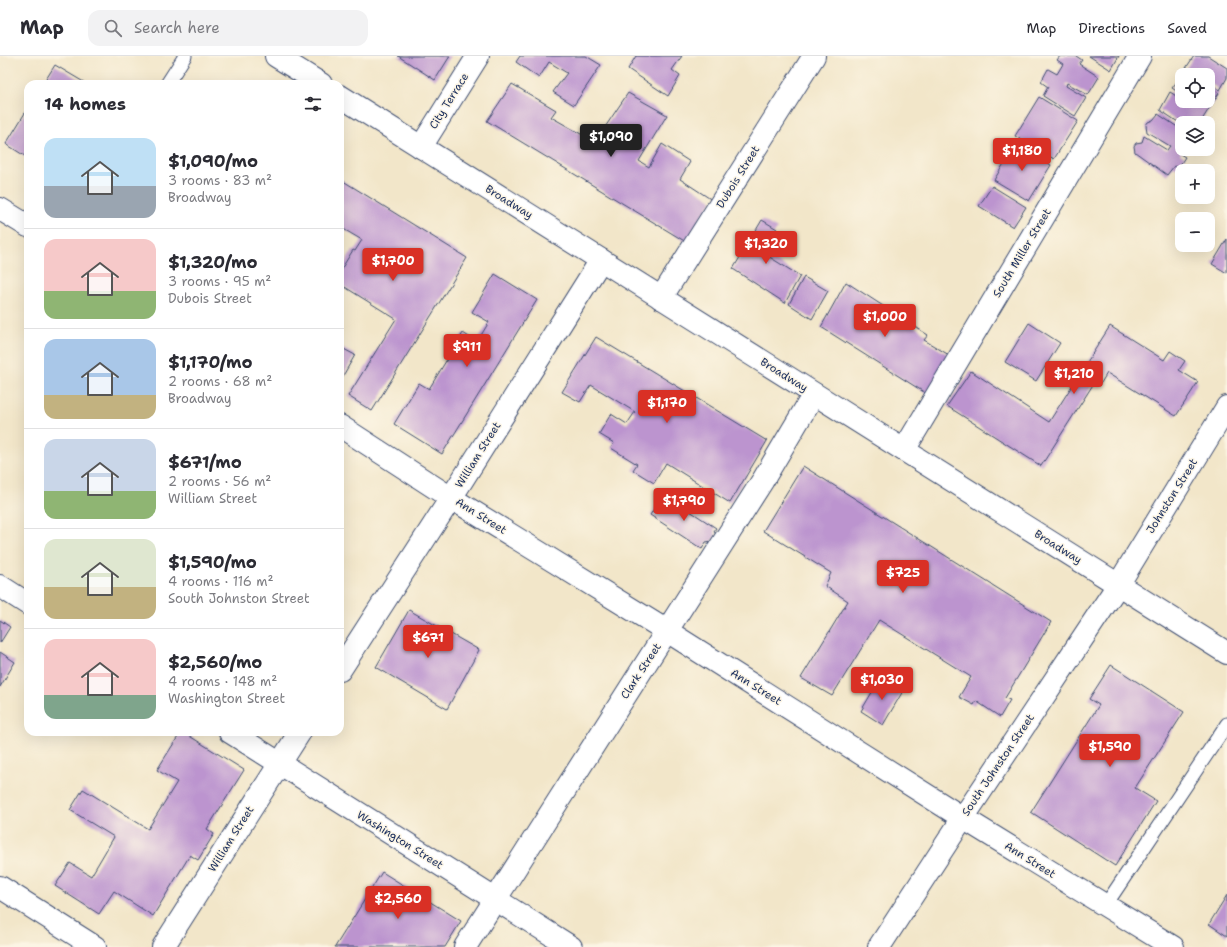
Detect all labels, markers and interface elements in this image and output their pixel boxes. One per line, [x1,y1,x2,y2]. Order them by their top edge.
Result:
search box [88,10,368,46]
text: Map [20,15,64,40]
icon: search [102,17,124,39]
text: Search here [134,18,220,38]
text: Map [1027,19,1057,37]
text: Directions [1079,19,1145,37]
text: Saved [1167,19,1207,37]
map controls [1175,68,1215,252]
button: locate [1175,68,1215,108]
street label: City Terrace [426,70,472,132]
text: 14 homes [44,93,126,115]
icon: filters [302,93,324,115]
button: layers [1175,116,1215,156]
pin: $1,090 [578,124,644,158]
text: $1,090 [589,128,633,145]
pin: $1,180 [989,138,1055,172]
text: $1,180 [1002,142,1042,159]
street label: Dubois Street [713,143,763,211]
text: $1,090/mo [168,150,258,172]
icon: home [76,154,124,202]
button: + [1175,164,1215,204]
text: 3 rooms · 83 m² [168,172,272,189]
street label: Broadway [482,181,536,223]
text: Broadway [168,189,231,206]
street label: South Miller Street [989,205,1055,300]
button: − [1175,212,1215,252]
pin: $1,320 [733,231,799,265]
text: $1,320 [744,235,788,252]
pin: $1,700 [360,248,426,282]
text: $1,320/mo [168,251,258,273]
text: $1,700 [371,252,415,269]
icon: home [76,255,124,303]
text: 3 rooms · 95 m² [168,273,271,290]
text: Dubois Street [168,290,252,307]
pin: $1,000 [852,304,918,338]
text: $1,000 [863,308,907,325]
pin: $911 [443,334,491,368]
text: $911 [453,338,481,355]
text: $1,170/mo [168,351,253,373]
street label: Broadway [757,354,811,396]
icon: home [76,355,124,403]
pin: $1,210 [1041,361,1107,395]
text: $1,210 [1054,365,1094,382]
text: 2 rooms · 68 m² [168,373,272,390]
text: Broadway [168,390,231,407]
pin: $1,170 [634,390,700,424]
text: $1,170 [647,394,687,411]
street label: William Street [452,419,504,491]
text: $671/mo [168,451,242,473]
icon: home [76,455,124,503]
street label: Johnston Street [1143,456,1201,536]
text: 2 rooms · 56 m² [168,473,271,490]
pin: $1,790 [651,488,717,522]
text: William Street [168,490,257,507]
text: $1,790 [662,492,706,509]
street label: Ann Street [453,494,510,538]
street label: Broadway [1031,526,1085,568]
text: $1,590/mo [168,551,257,573]
icon: home [76,555,124,603]
pin: $725 [879,560,927,594]
text: $725 [886,564,920,581]
text: 4 rooms · 116 m² [168,573,274,590]
text: South Johnston Street [168,590,310,607]
pin: $671 [404,625,452,659]
text: $671 [412,629,444,646]
street label: Clark Street [617,640,665,702]
text: $2,560/mo [168,651,262,673]
icon: home [76,655,124,703]
street label: Ann Street [728,665,785,709]
pin: $1,030 [849,667,915,701]
text: $1,030 [860,671,904,688]
text: 4 rooms · 148 m² [168,673,277,690]
text: Washington Street [168,690,285,707]
street label: South Johnston Street [958,711,1038,819]
pin: $1,590 [1077,734,1143,768]
text: $1,590 [1088,738,1132,755]
street label: William Street [205,803,257,875]
street label: Washington Street [354,807,446,873]
street label: Ann Street [1002,838,1059,882]
pin: $2,560 [365,886,431,920]
text: $2,560 [374,890,422,907]

